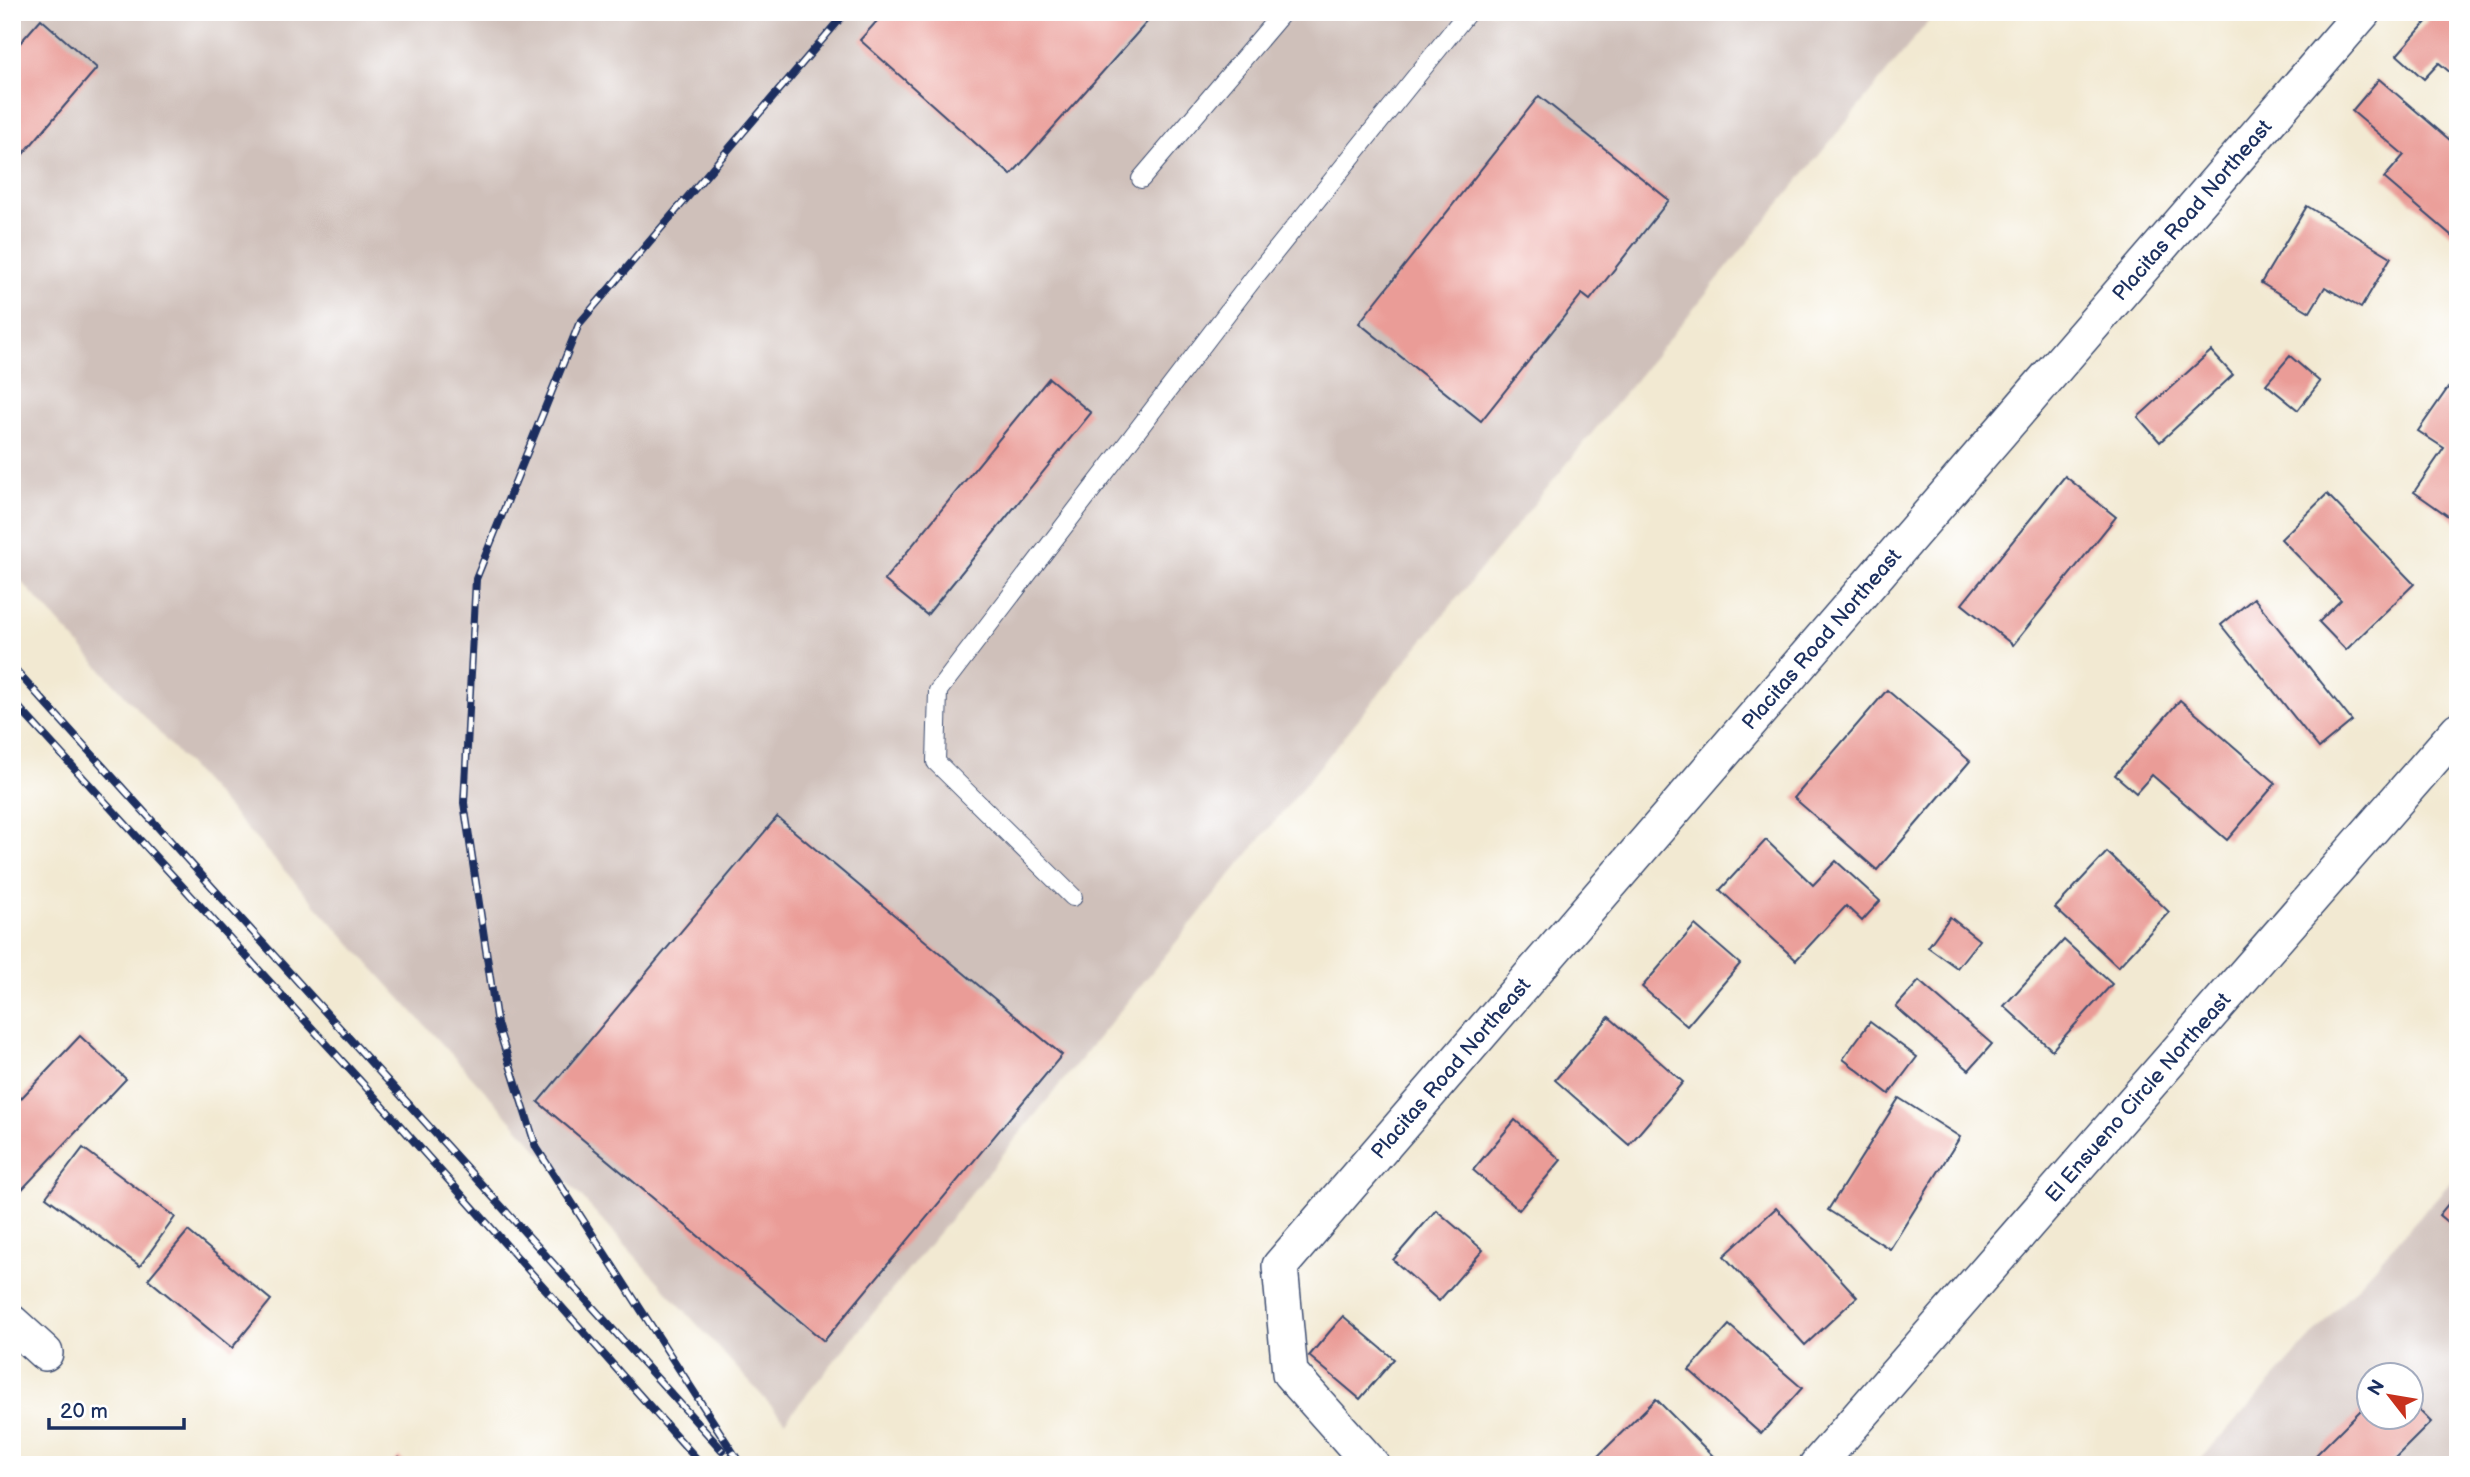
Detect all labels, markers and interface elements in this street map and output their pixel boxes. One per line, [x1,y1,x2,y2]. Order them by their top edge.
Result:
street label: Placitas Road Northeast [2107,114,2278,306]
street label: Placitas Road Northeast [1737,544,1907,735]
street label: Placitas Road Northeast [1366,973,1536,1164]
street label: El Ensueno Circle Northeast [2040,987,2237,1207]
north arrow [2354,1362,2424,1432]
text: N [2363,1376,2390,1400]
scale bar [49,1386,184,1430]
text: 20 m [60,1399,108,1424]

